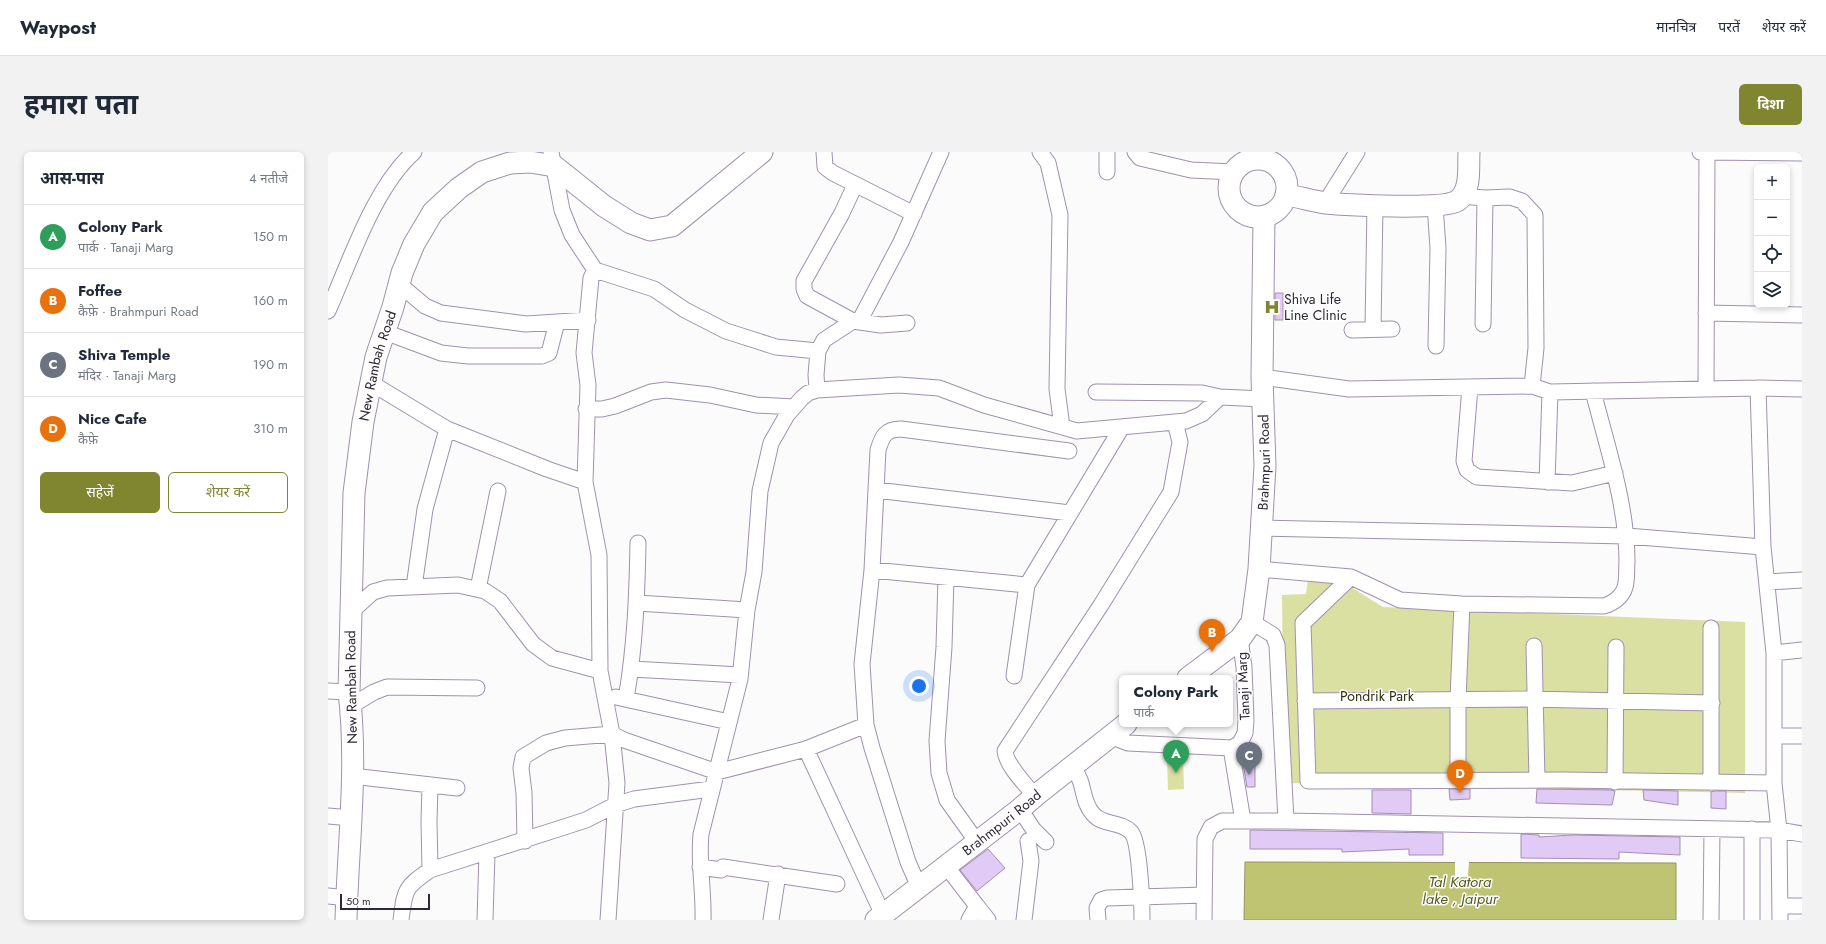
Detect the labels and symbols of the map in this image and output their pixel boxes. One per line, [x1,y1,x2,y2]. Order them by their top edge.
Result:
place label: Shiva Life Line Clinic [1284,289,1347,325]
hospital icon: Shiva Life Line Clinic [1263,298,1281,316]
street label: New Rambah Road [353,308,401,423]
street label: Brahmpuri Road [1252,414,1275,511]
pin: B [1199,619,1225,652]
street label: New Rambah Road [340,630,362,744]
street label: Tanaji Marg [1231,652,1255,720]
your location [909,676,929,696]
park label: Pondrik Park [1340,686,1415,706]
pin: A [1163,740,1189,773]
pin: C [1236,742,1262,775]
pin: D [1447,760,1473,793]
street label: Brahmpuri Road [958,785,1045,860]
water label: Tal Katora lake , Jaipur [1422,871,1499,910]
scale bar [340,892,430,911]

